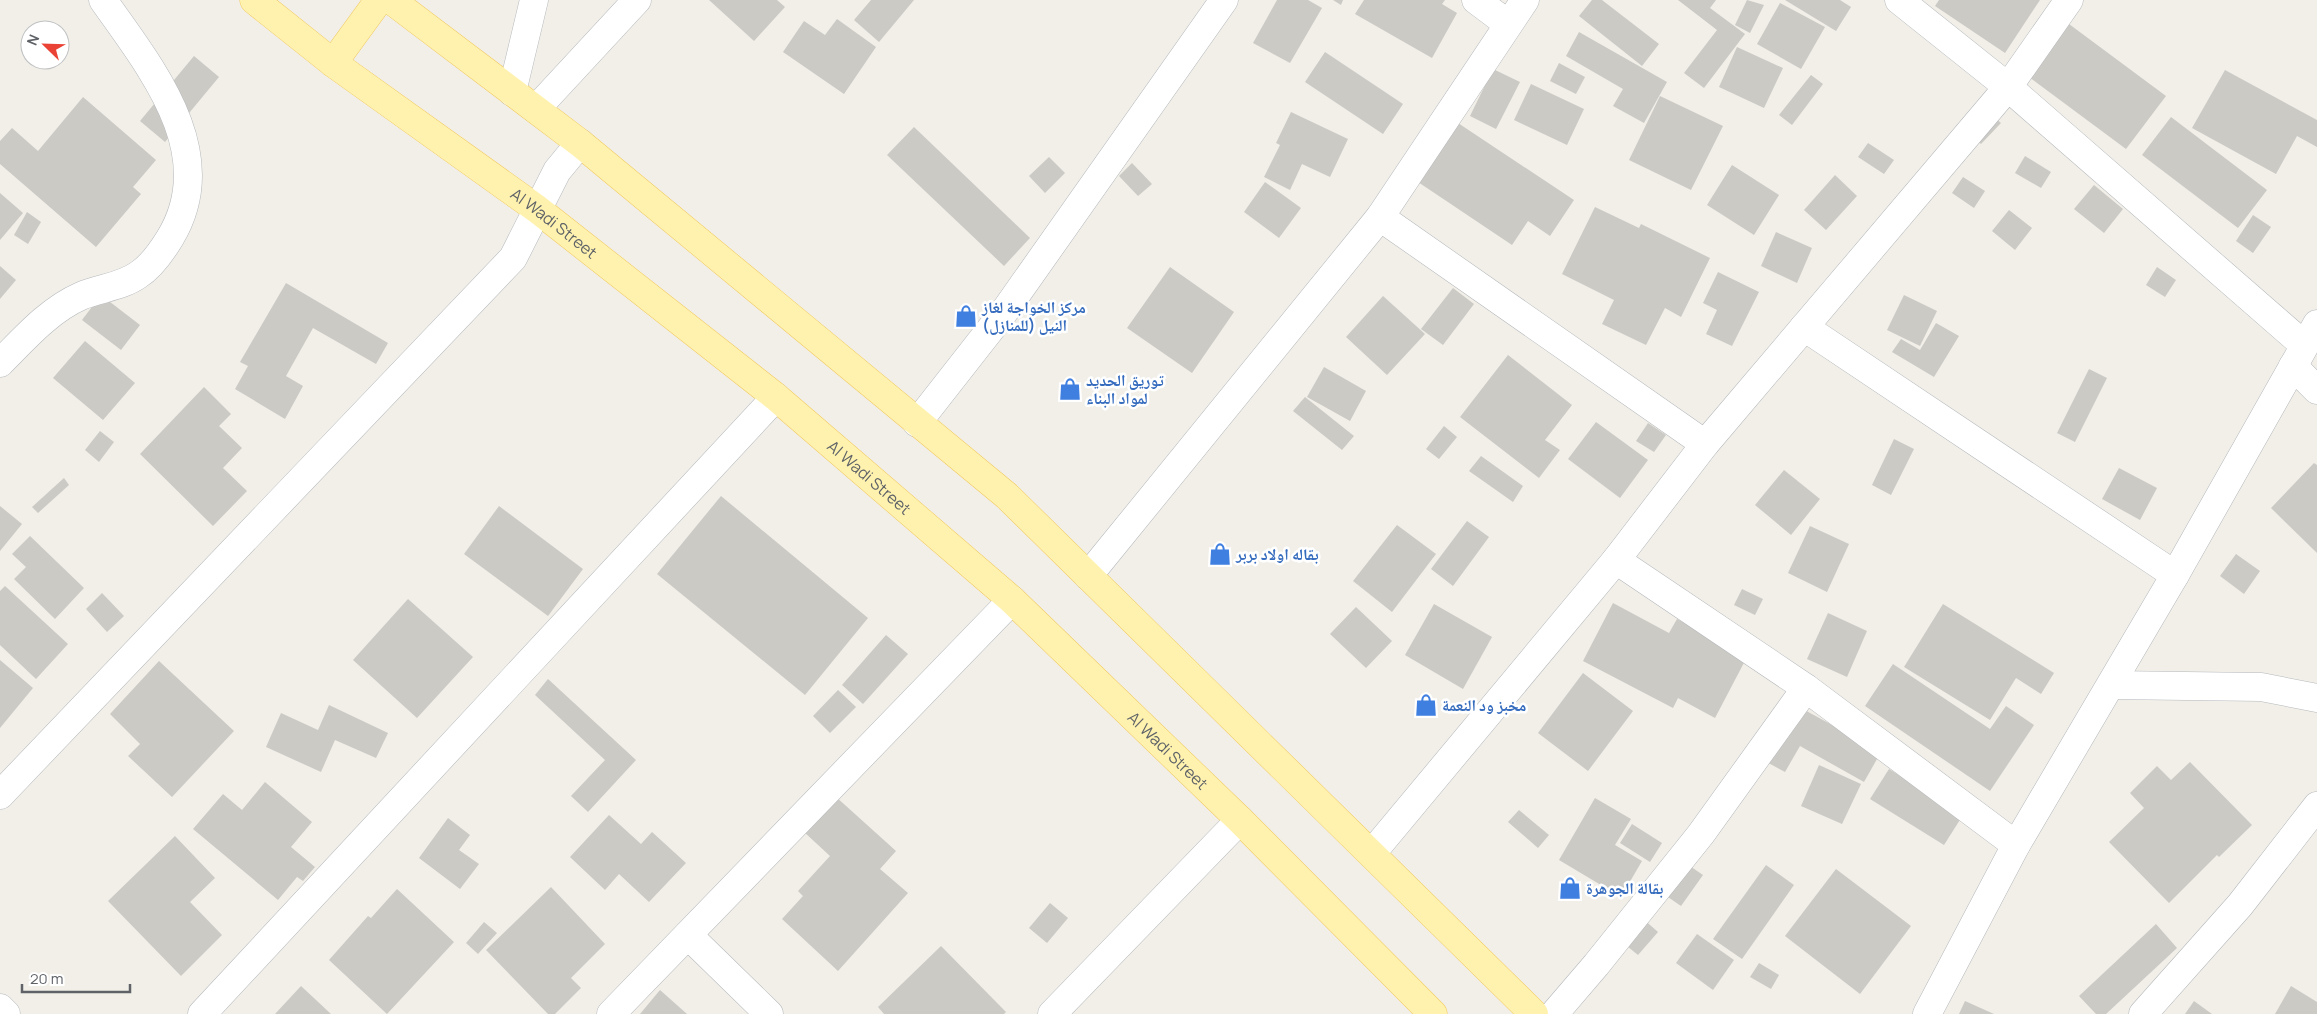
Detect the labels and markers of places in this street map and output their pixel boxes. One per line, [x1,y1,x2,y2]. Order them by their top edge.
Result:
place label: مركز الخواجة لغاز النيل (للمنازل) [981,296,1086,336]
shop icon: مركز الخواجة لغاز النيل (للمنازل) [953,303,979,329]
place label: توريق الحديد لمواد البناء [1086,369,1164,409]
shop icon: توريق الحديد لمواد البناء [1057,376,1083,402]
shop icon: بقاله اولاد بربر [1207,541,1233,567]
place label: بقاله اولاد بربر [1235,543,1319,565]
shop icon: مخبز ود النعمة [1413,692,1439,718]
place label: مخبز ود النعمة [1442,694,1526,716]
shop icon: بقالة الجوهرة [1557,875,1583,901]
place label: بقالة الجوهرة [1586,877,1663,899]

